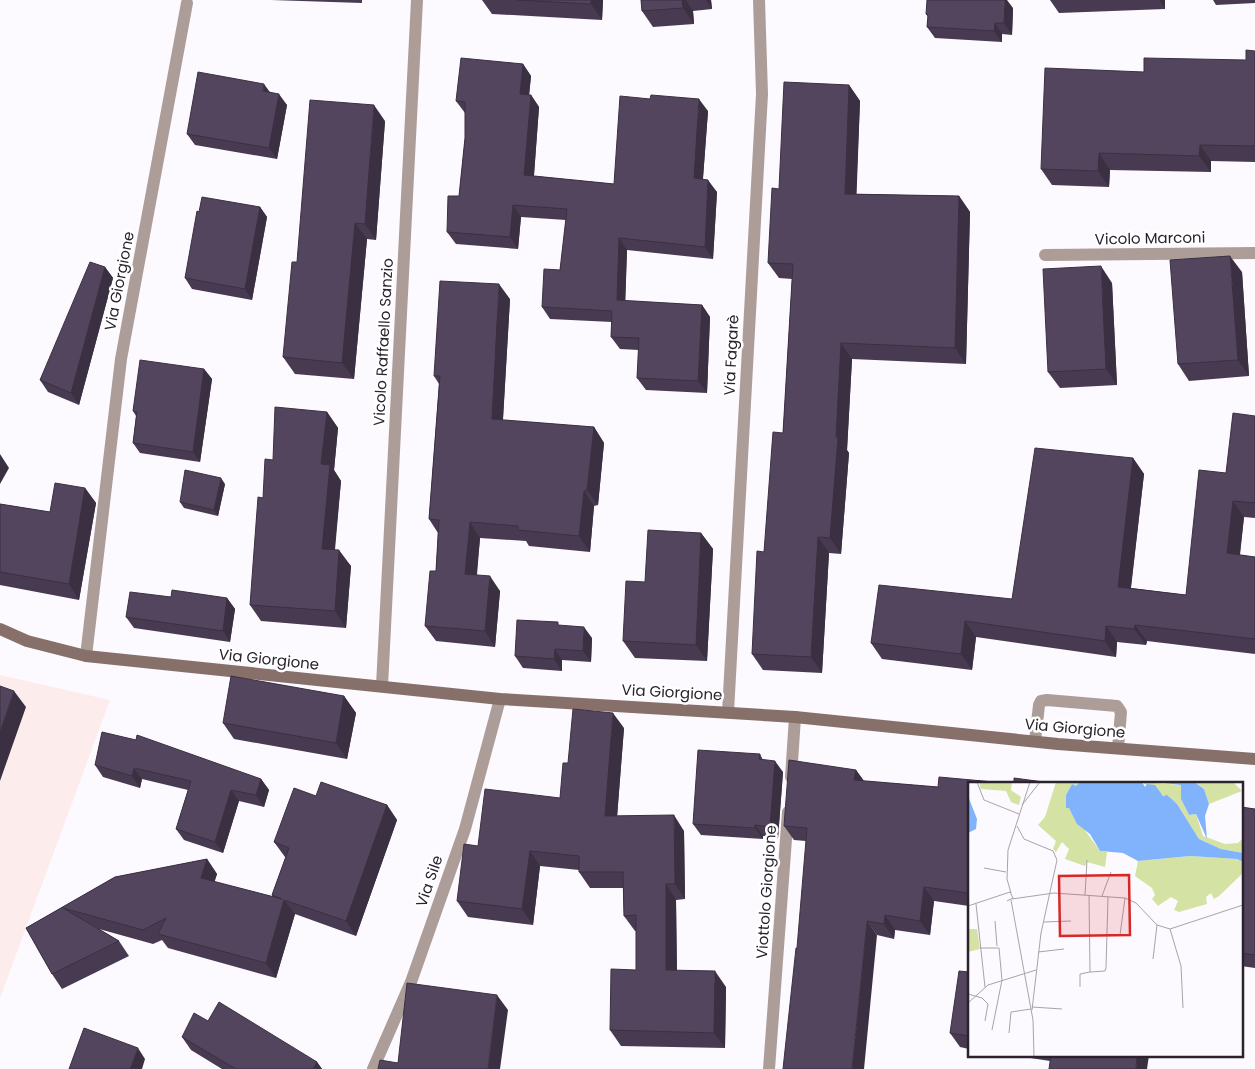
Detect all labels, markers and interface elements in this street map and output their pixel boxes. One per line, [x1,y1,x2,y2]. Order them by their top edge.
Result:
street label: Vicolo Marconi [1095,227,1205,249]
street label: Via Giorgione [99,229,139,333]
street label: Vicolo Raffaello Sanzio [368,258,398,426]
street label: Via Fagarè [718,314,744,396]
street label: Via Giorgione [218,643,320,675]
street label: Via Giorgione [621,679,723,705]
street label: Via Giorgione [1024,713,1126,743]
inset map [968,782,1242,1056]
street label: Viottolo Giorgione [751,824,781,960]
street label: Via Sile [410,852,448,910]

